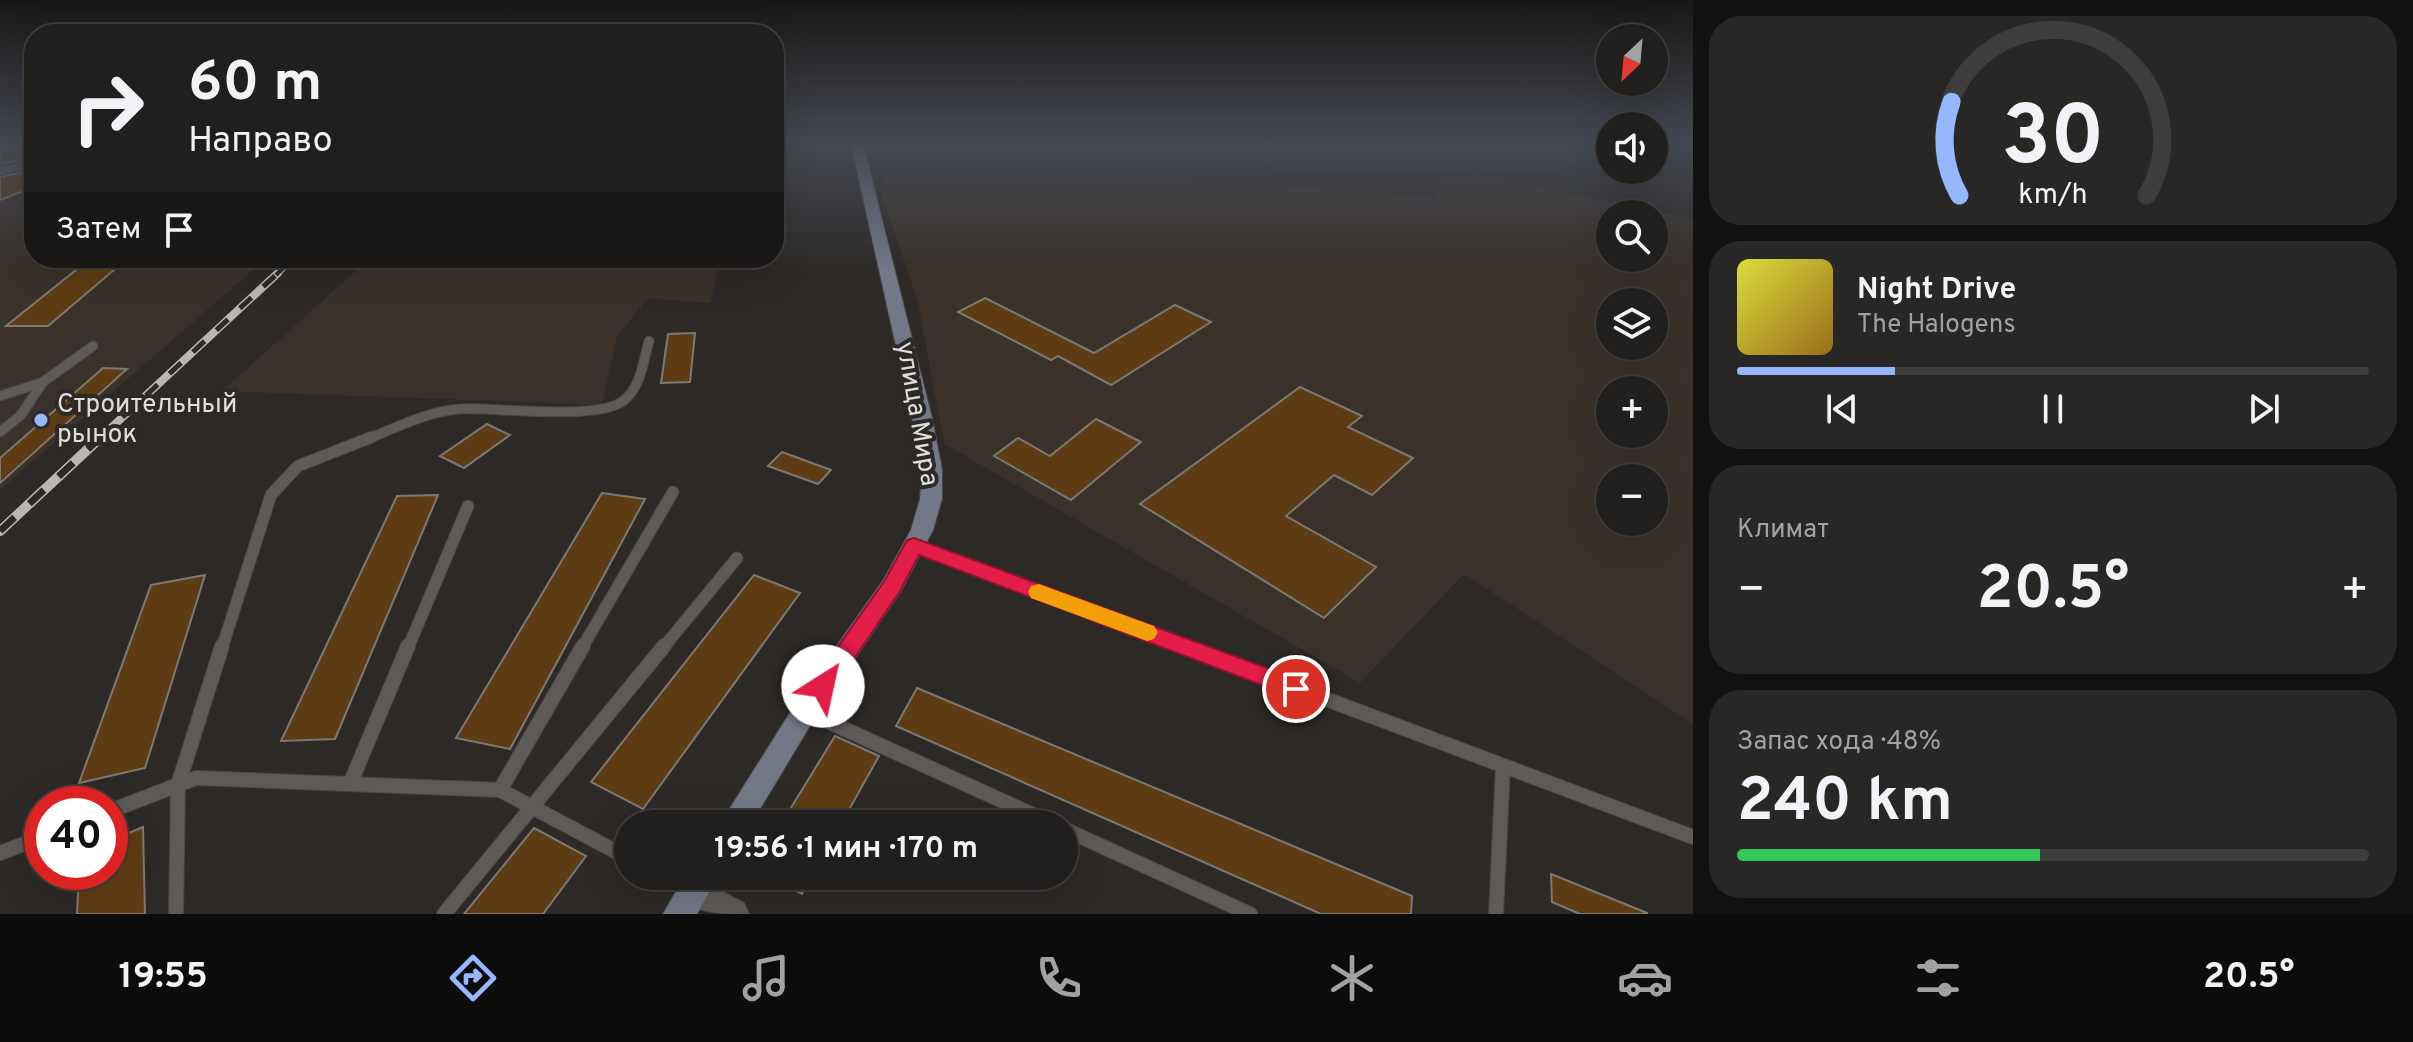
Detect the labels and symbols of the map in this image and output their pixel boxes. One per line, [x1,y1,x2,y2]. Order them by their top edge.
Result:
north arrow [1596,24,1668,96]
street label: улица Мира [887,339,945,489]
place label: Строительный рынок [57,389,237,452]
marker: Строительный рынок [32,411,50,429]
position arrow [781,644,865,728]
pin [1262,655,1330,723]
speed limit sign: 40 [24,786,128,890]

